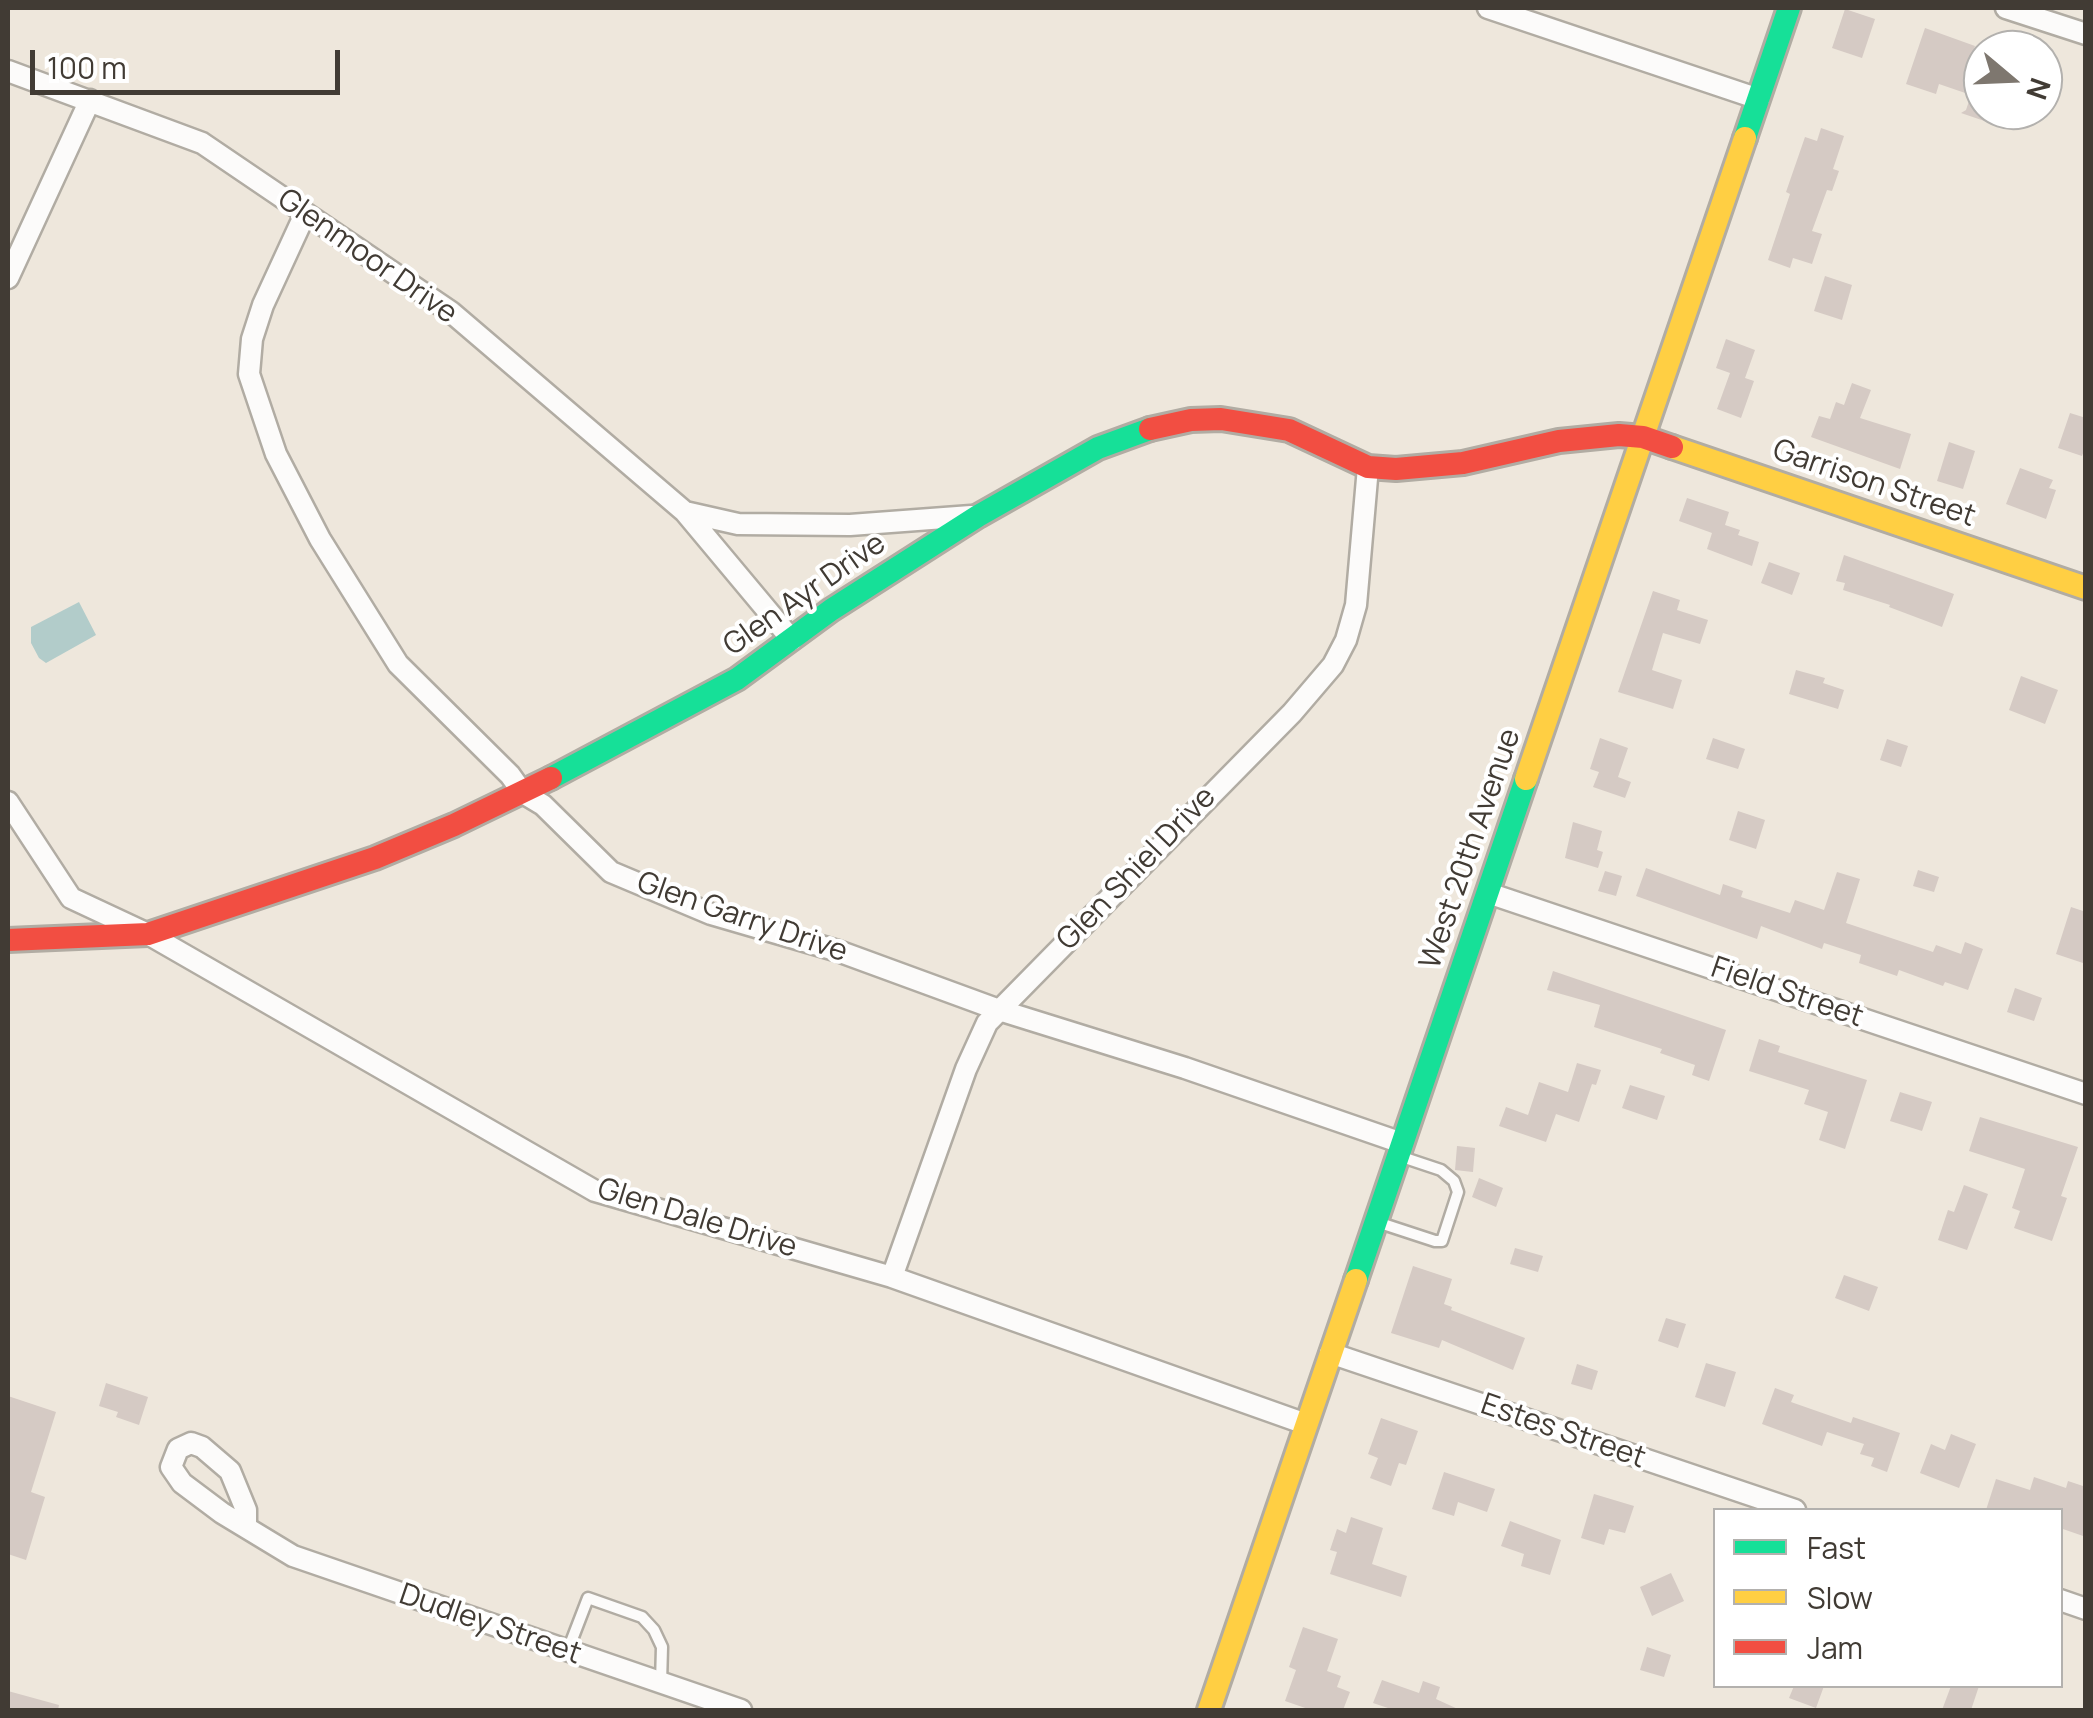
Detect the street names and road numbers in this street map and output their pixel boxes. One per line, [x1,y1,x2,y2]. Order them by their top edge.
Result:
street label: Glenmoor Drive [270,182,464,332]
street label: Garrison Street [1768,432,1980,536]
street label: Glen Ayr Drive [717,526,893,664]
street label: West 20th Avenue [1413,724,1529,974]
street label: Glen Shiel Drive [1050,780,1224,958]
street label: Glen Garry Drive [632,865,852,971]
street label: Field Street [1706,950,1868,1036]
street label: Glen Dale Drive [593,1172,801,1266]
street label: Estes Street [1476,1387,1650,1477]
street label: Dudley Street [394,1577,586,1673]

